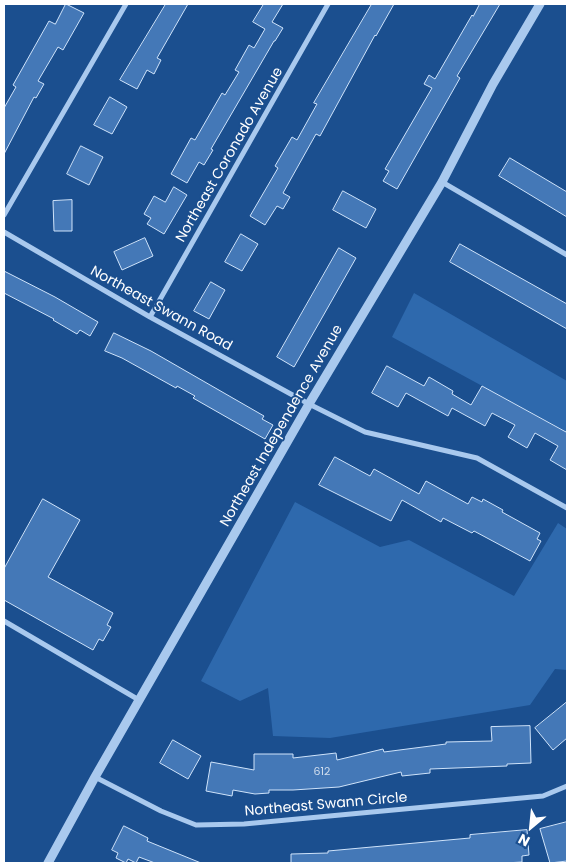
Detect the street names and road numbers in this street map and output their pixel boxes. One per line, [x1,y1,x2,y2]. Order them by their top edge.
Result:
street label: Northeast Coronado Avenue [173,64,287,246]
street label: Northeast Swann Road [87,263,235,355]
street label: Northeast Independence Avenue [217,322,347,530]
street label: Northeast Swann Circle [244,790,408,820]

